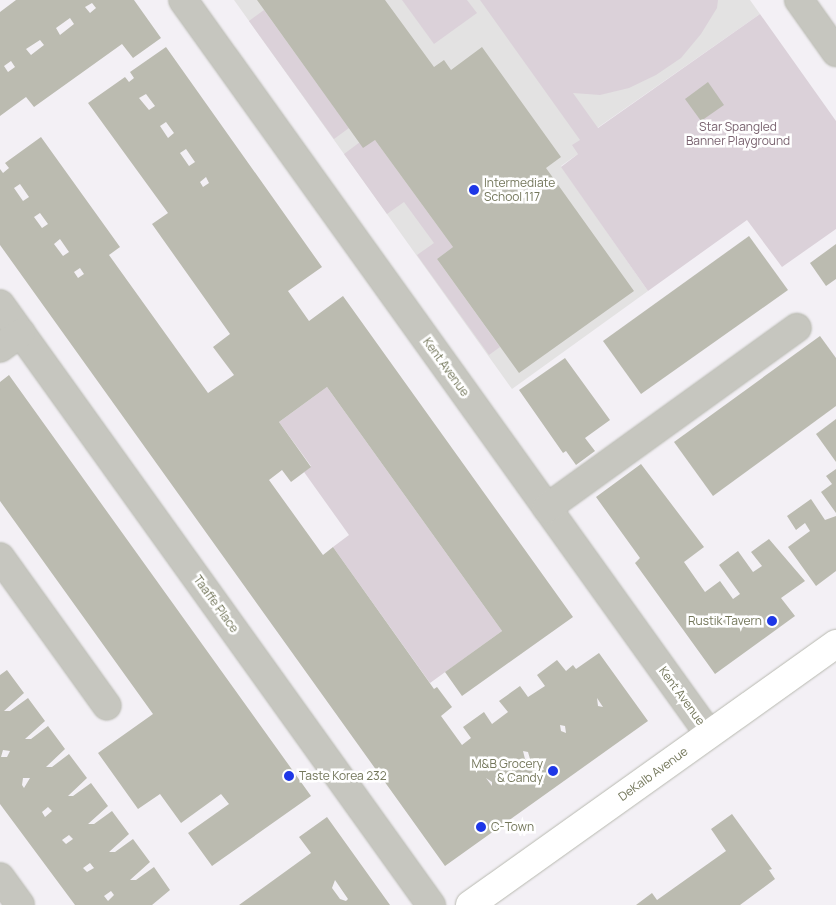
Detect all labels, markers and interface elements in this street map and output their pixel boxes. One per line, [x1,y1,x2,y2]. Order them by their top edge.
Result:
park label: Star Spangled Banner Playground [686,120,790,148]
place label: Intermediate School 117 [484,176,555,204]
marker: Intermediate School 117 [468,184,480,196]
street label: Kent Avenue [420,335,472,399]
street label: Taaffe Place [190,573,242,635]
place label: Rustik Tavern [688,614,762,628]
marker: Rustik Tavern [766,615,778,627]
street label: Kent Avenue [656,664,708,728]
street label: DeKalb Avenue [615,744,691,804]
place label: M&B Grocery & Candy [472,757,543,785]
marker: M&B Grocery & Candy [547,765,559,777]
place label: Taste Korea 232 [299,769,386,783]
marker: Taste Korea 232 [283,770,295,782]
place label: C-Town [491,820,534,834]
marker: C-Town [475,821,487,833]

